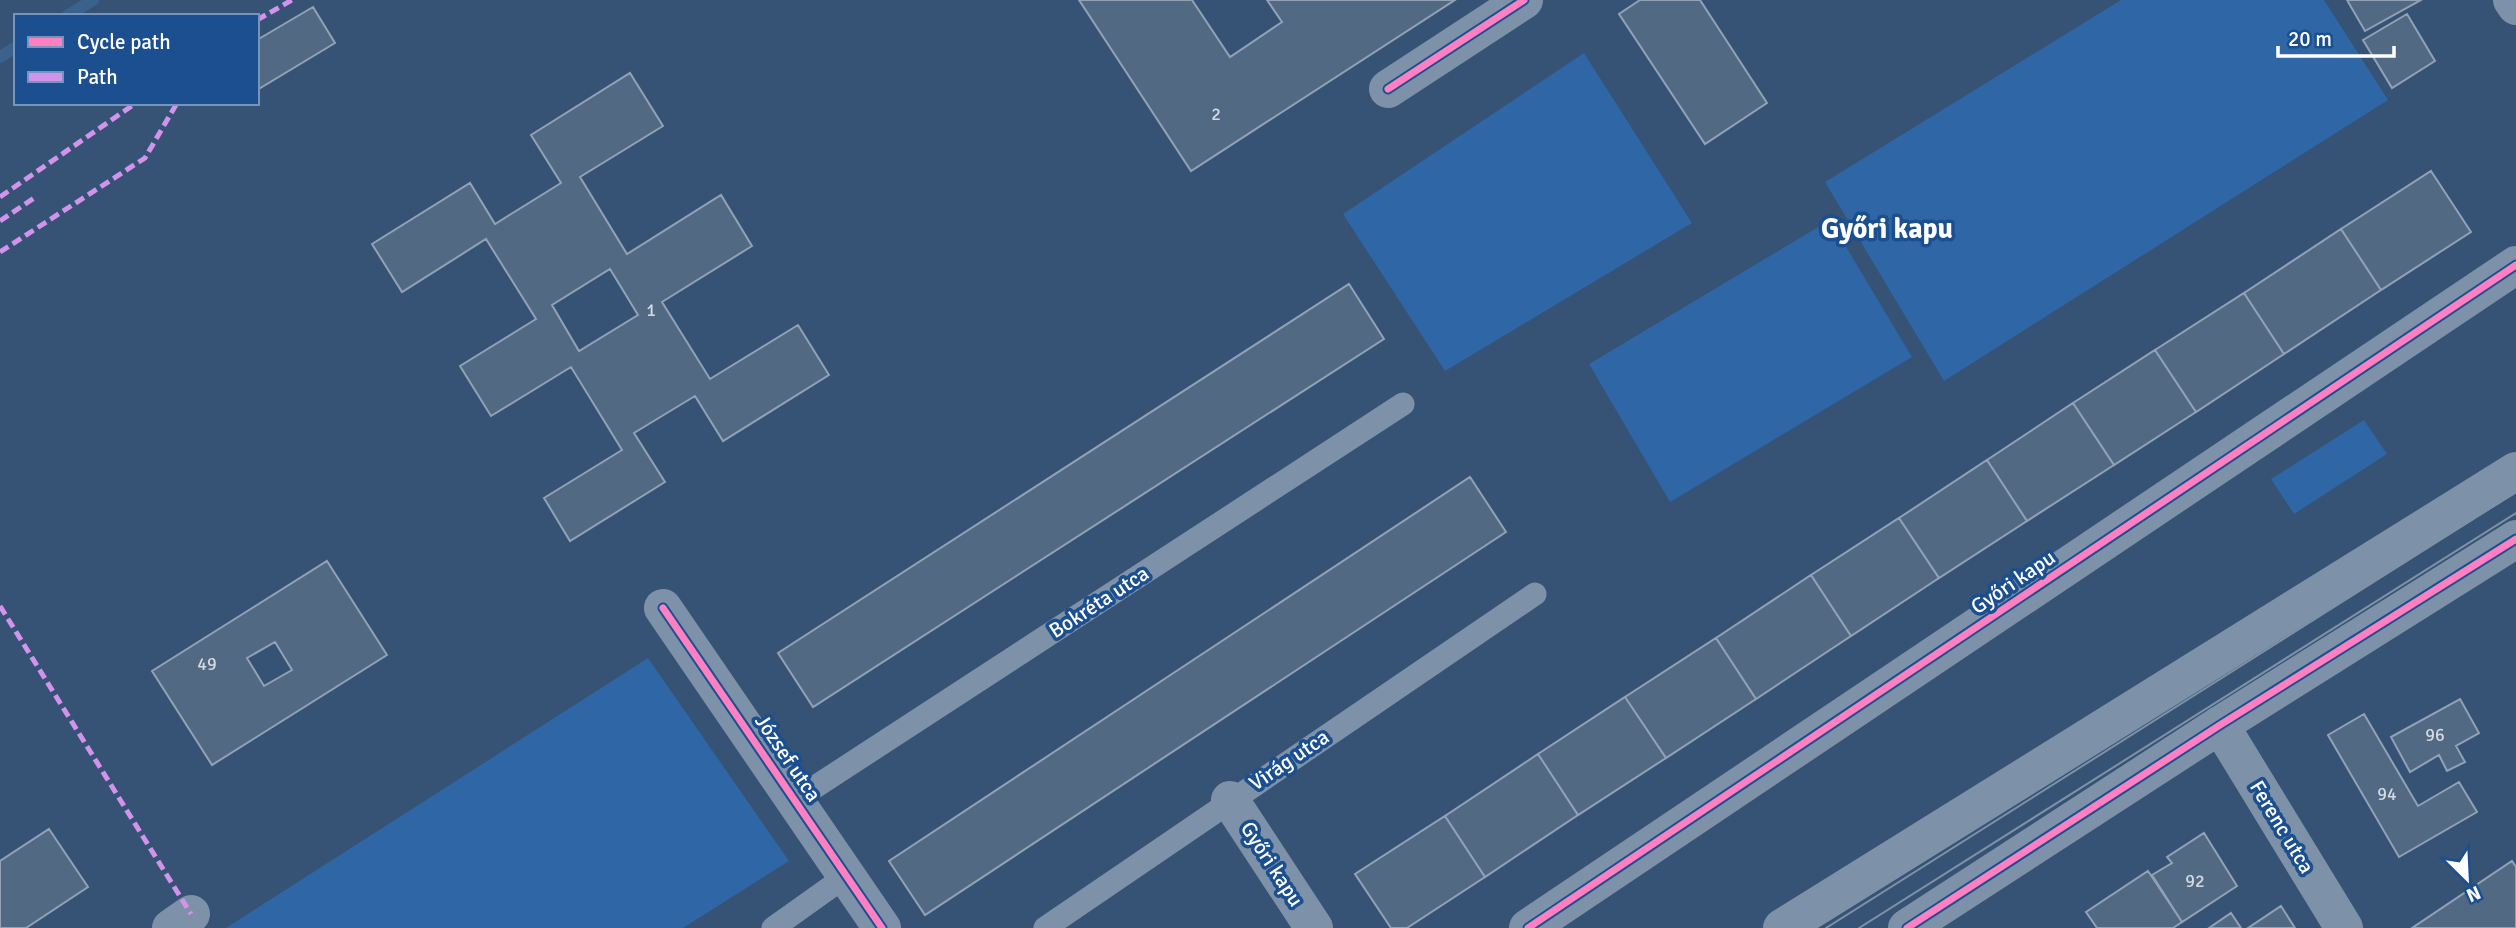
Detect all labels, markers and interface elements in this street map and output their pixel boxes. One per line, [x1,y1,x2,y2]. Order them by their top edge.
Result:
legend [14,14,259,105]
scale bar [2278,14,2394,58]
text: 20 m [2288,26,2332,52]
text: Cycle path [77,29,171,55]
text: Path [77,64,118,90]
house number: 2 [1211,103,1221,125]
district label: Győri kapu [1821,212,1953,246]
house number: 1 [646,299,656,321]
street label: Győri kapu [1966,544,2060,620]
street label: Bokréta utca [1044,560,1154,644]
house number: 49 [197,653,217,675]
street label: József utca [749,709,827,807]
street label: Virág utca [1244,724,1334,796]
house number: 96 [2425,724,2445,746]
street label: Ferenc utca [2244,776,2320,878]
house number: 94 [2377,783,2397,805]
street label: Győri kapu [1235,817,1309,911]
north arrow [2432,844,2502,914]
house number: 92 [2185,870,2205,892]
text: N [2463,880,2484,907]

